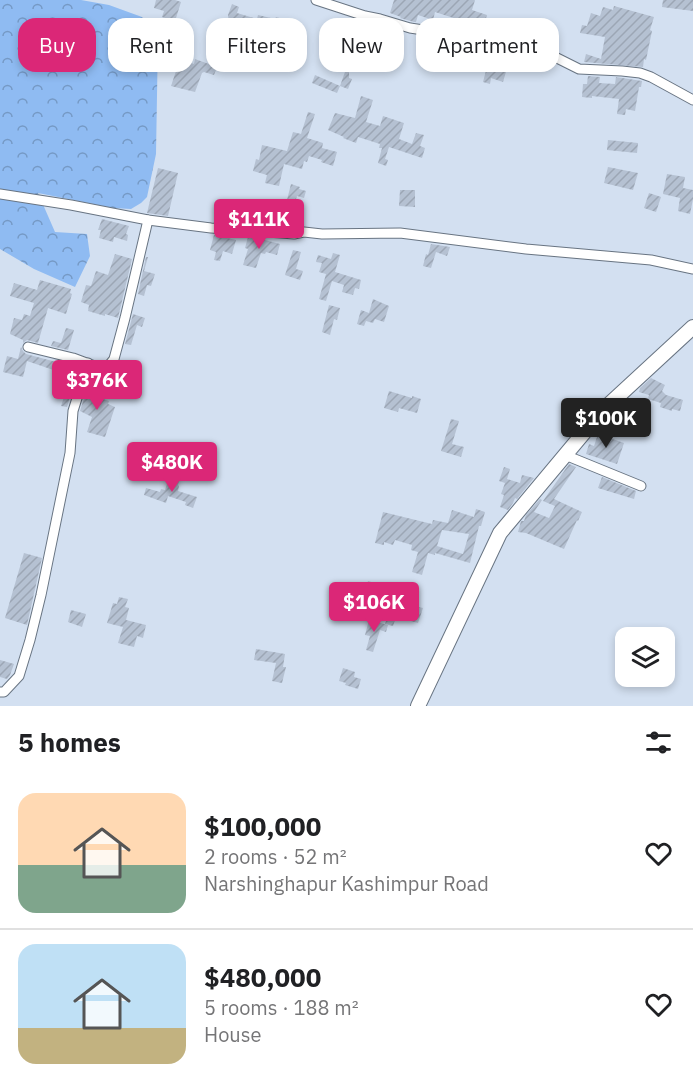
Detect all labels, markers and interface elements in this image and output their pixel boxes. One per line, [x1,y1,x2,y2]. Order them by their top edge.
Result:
chip: Buy [18,18,96,72]
chip: Rent [108,18,194,72]
chip: Filters [206,18,307,72]
chip: New [319,18,404,72]
chip: Apartment [416,18,559,72]
pin: $111K [217,199,301,250]
text: $111K [228,205,290,232]
pin: $376K [55,360,139,411]
text: $376K [66,366,128,393]
pin: $100K [564,398,648,449]
text: $100K [575,404,637,431]
pin: $480K [130,442,214,493]
text: $480K [141,448,203,475]
pin: $106K [332,582,416,633]
text: $106K [343,588,405,615]
map controls [615,627,675,687]
button: layers [615,627,675,687]
text: 5 homes [18,725,121,759]
icon: filters [642,726,675,759]
text: $100,000 [204,809,321,843]
icon: home [66,817,138,889]
icon: heart [642,837,675,870]
text: 2 rooms · 52 m² [204,843,347,870]
text: Narshinghapur Kashimpur Road [204,870,489,897]
text: $480,000 [204,960,321,994]
icon: home [66,968,138,1040]
icon: heart [642,988,675,1021]
text: 5 rooms · 188 m² [204,994,359,1021]
text: House [204,1021,261,1048]

